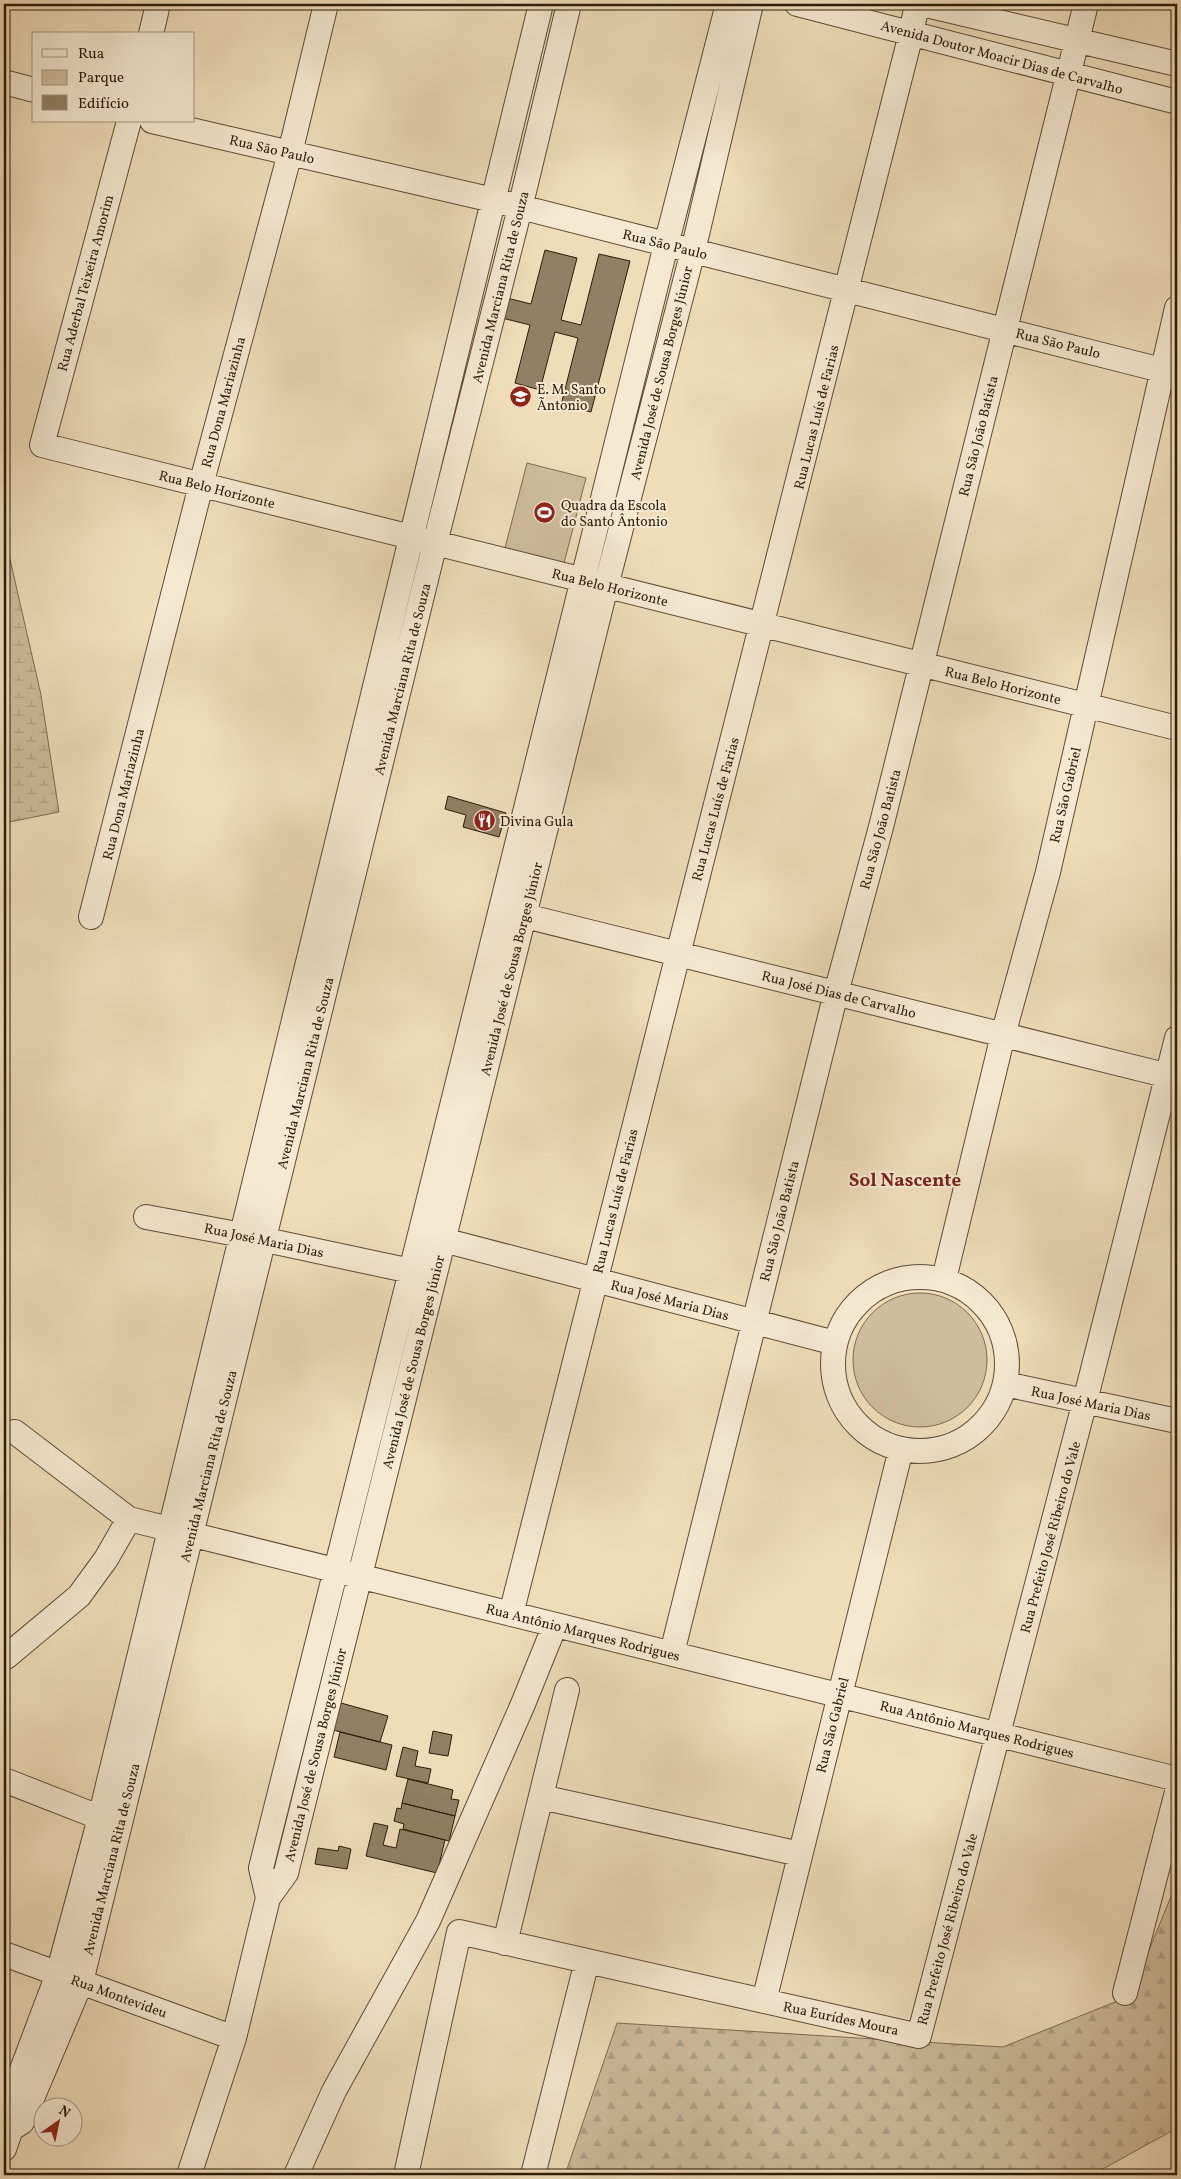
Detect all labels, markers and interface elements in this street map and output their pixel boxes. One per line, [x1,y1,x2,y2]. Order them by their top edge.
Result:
street label: Avenida Doutor Moacir Dias de Carvalho [879,17,1125,100]
legend [32,32,195,122]
text: Rua [78,44,104,65]
text: Parque [78,68,124,89]
text: Edifício [78,94,129,115]
street label: Rua São Paulo [227,131,316,169]
street label: Avenida Marciana Rita de Souza [468,189,535,385]
street label: Rua Aderbal Teixeira Amorim [54,193,119,374]
street label: Rua São Paulo [620,226,709,265]
street label: Avenida José de Sousa Borges Júnior [627,264,698,482]
street label: Rua São Paulo [1013,325,1102,364]
street label: Rua Dona Mariazinha [198,335,251,470]
street label: Rua Lucas Luís de Farias [790,343,845,492]
street label: Rua São João Batista [955,374,1004,499]
place label: E. M. Santo Ãntonio [537,381,606,416]
school or university icon: E. M. Santo Ãntonio [509,385,533,409]
street label: Rua Belo Horizonte [156,467,277,514]
place label: Quadra da Escola do Santo Ântonio [561,497,668,532]
sports icon: Quadra da Escola do Santo Ântonio [533,501,557,525]
street label: Rua Belo Horizonte [549,565,670,612]
street label: Avenida Marciana Rita de Souza [370,581,437,777]
street label: Rua Belo Horizonte [942,663,1063,710]
street label: Rua Dona Mariazinha [99,727,150,862]
street label: Rua Lucas Luís de Farias [688,735,745,883]
street label: Rua São Gabriel [1046,745,1087,845]
street label: Rua São João Batista [856,767,907,892]
restaurant icon: Divina Gula [472,809,496,833]
place label: Divina Gula [500,813,573,832]
street label: Avenida José de Sousa Borges Júnior [477,860,548,1078]
street label: Rua José Dias de Carvalho [759,967,918,1024]
street label: Avenida Marciana Rita de Souza [273,975,340,1171]
street label: Rua Lucas Luís de Farias [589,1127,644,1276]
street label: Rua São João Batista [756,1159,805,1284]
district label: Sol Nascente [849,1168,961,1194]
street label: Rua José Maria Dias [202,1219,325,1263]
street label: Avenida José de Sousa Borges Júnior [379,1253,450,1471]
street label: Rua José Maria Dias [608,1276,731,1326]
street label: Avenida Marciana Rita de Souza [176,1368,243,1564]
street label: Rua José Maria Dias [1029,1382,1152,1426]
street label: Rua Prefeito José Ribeiro do Vale [1017,1439,1086,1636]
street label: Rua Antônio Marques Rodrigues [483,1600,682,1667]
street label: Avenida José de Sousa Borges Júnior [281,1646,352,1864]
street label: Rua São Gabriel [812,1676,855,1775]
street label: Rua Antônio Marques Rodrigues [877,1697,1076,1764]
street label: Avenida Marciana Rita de Souza [79,1761,146,1957]
street label: Rua Prefeito José Ribeiro do Vale [914,1831,983,2028]
street label: Rua Montevideu [68,1971,169,2024]
street label: Rua Eurídes Moura [781,1998,900,2041]
north arrow [32,2096,82,2146]
text: N [55,2102,74,2123]

